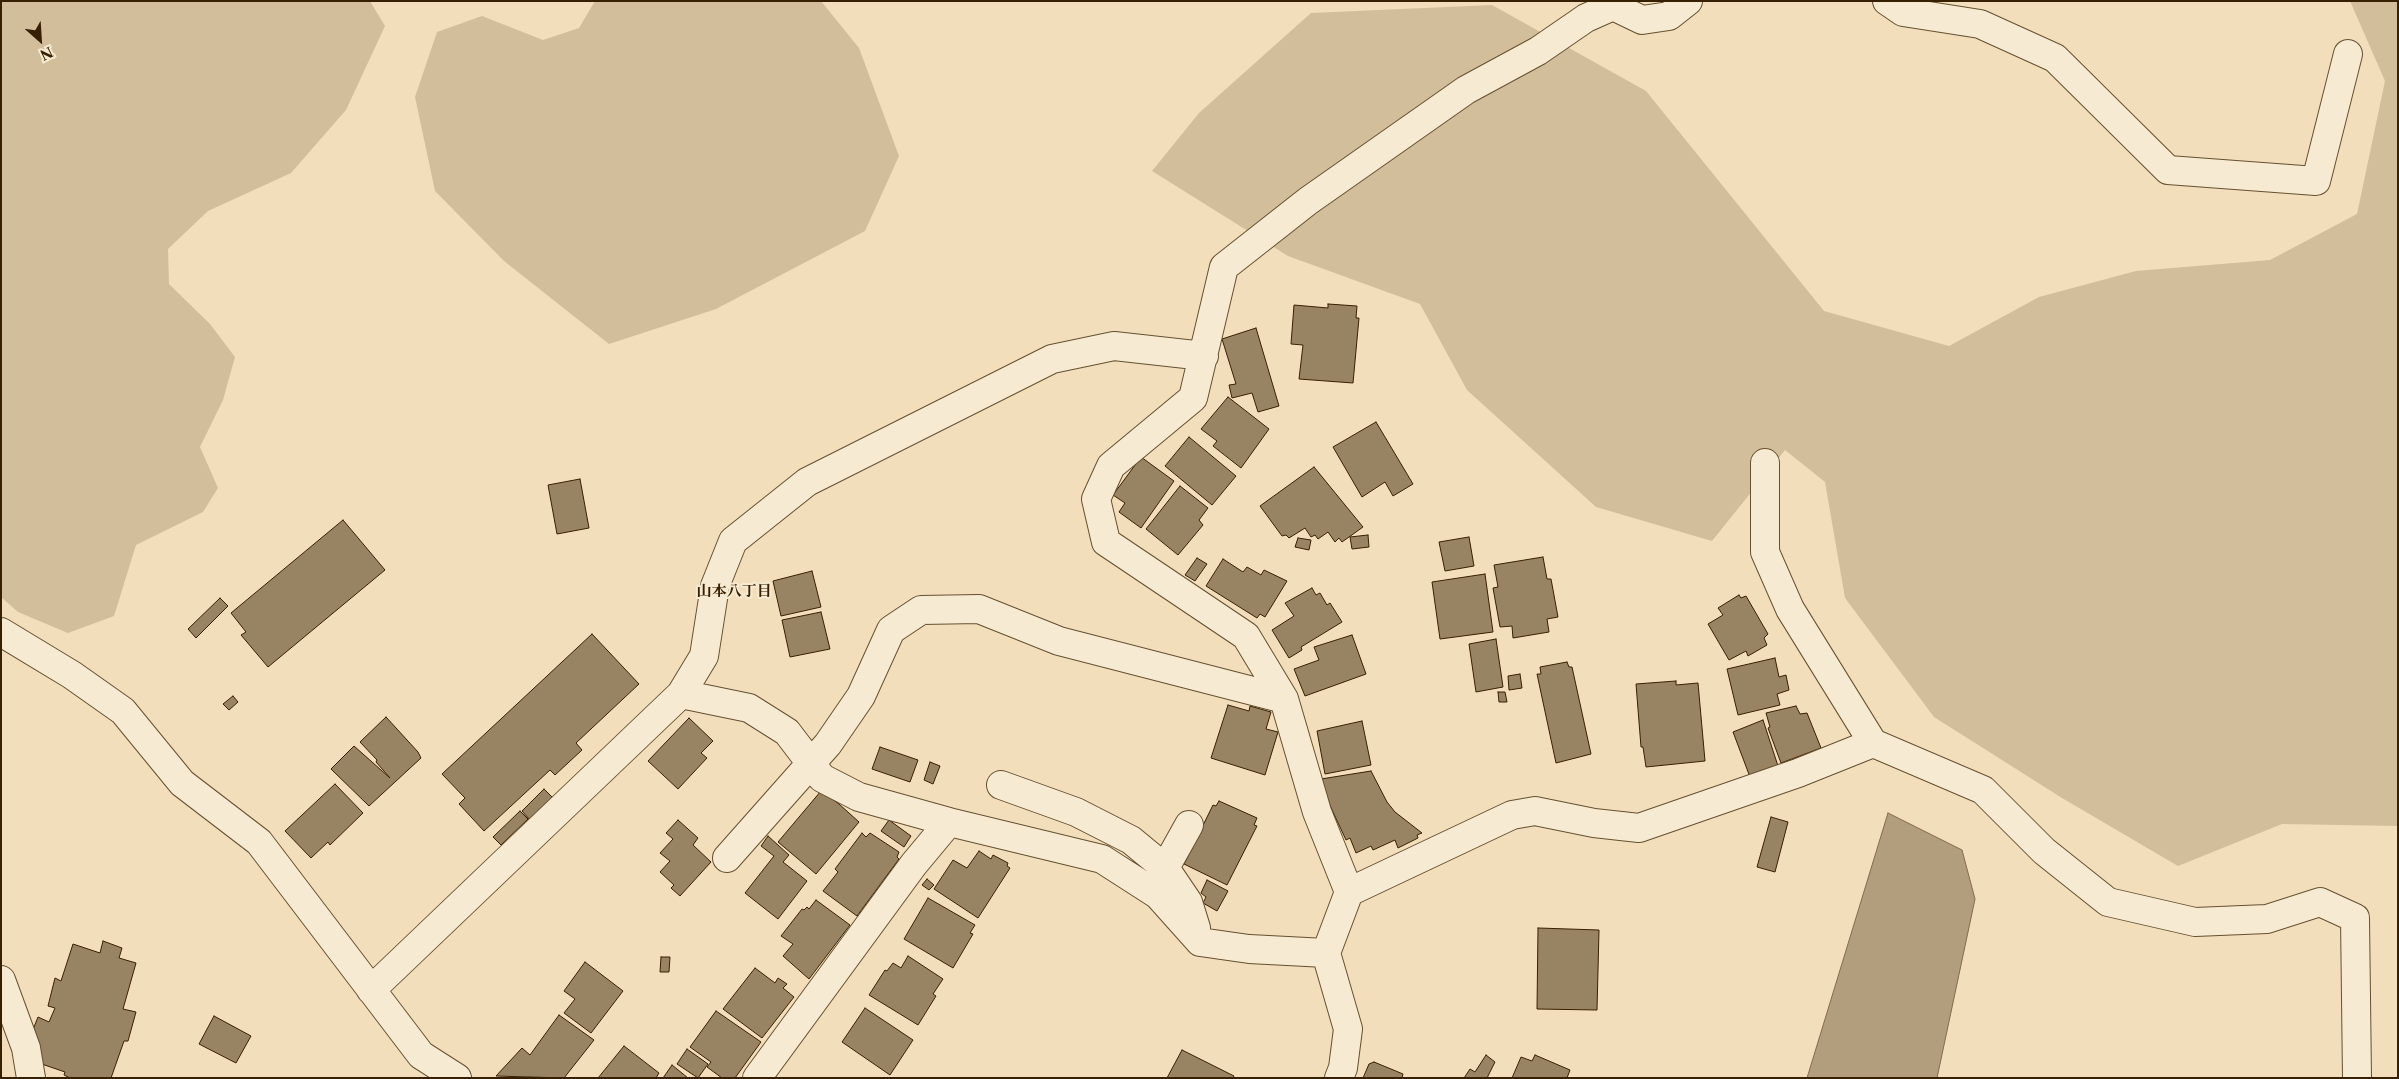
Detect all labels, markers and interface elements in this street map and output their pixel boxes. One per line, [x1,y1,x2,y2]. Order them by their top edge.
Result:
north arrow [15,15,65,65]
text: N [37,43,56,64]
district label: 山本八丁目 [697,583,771,601]

